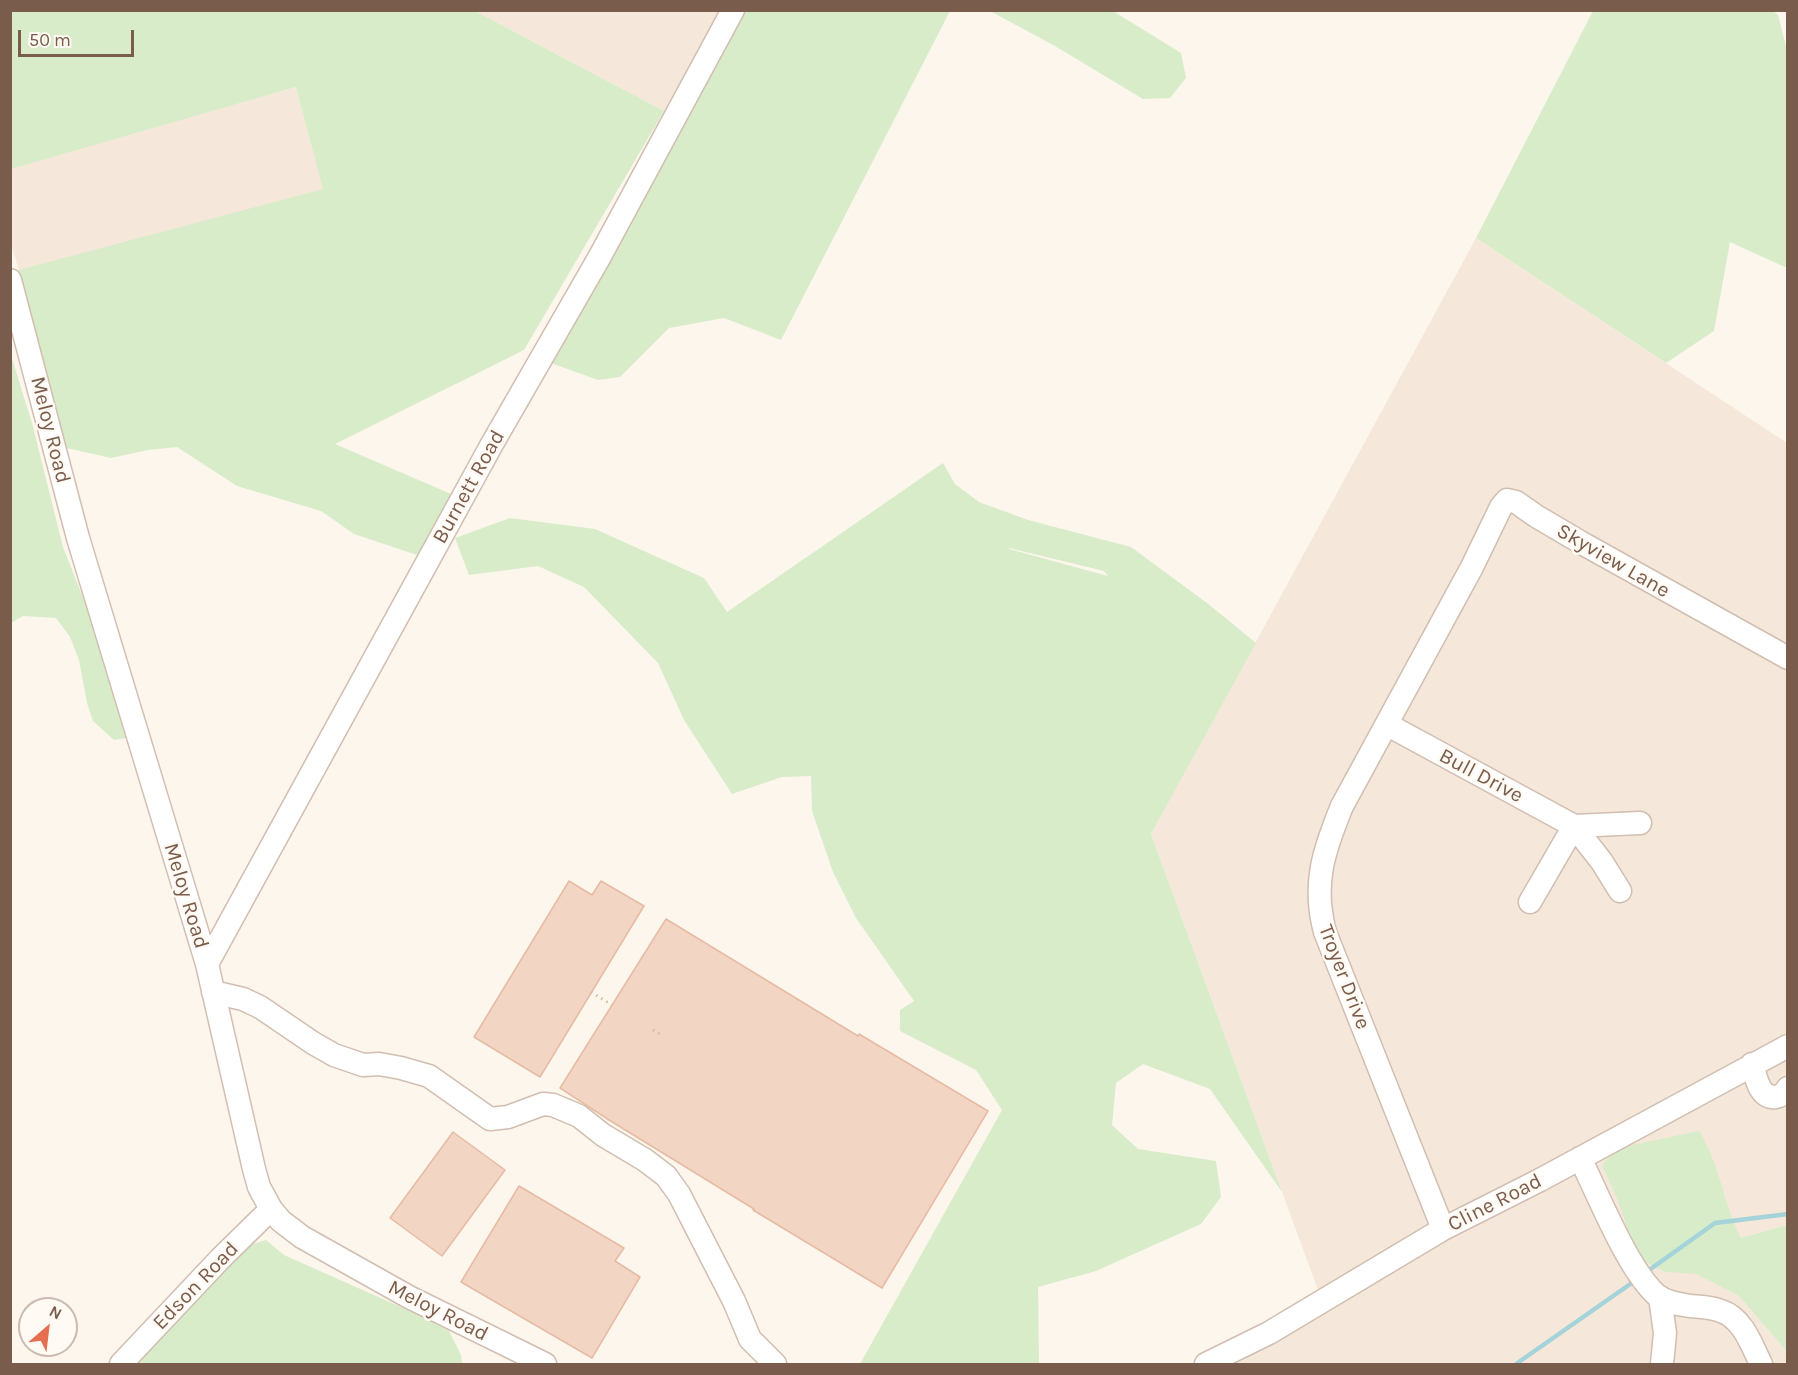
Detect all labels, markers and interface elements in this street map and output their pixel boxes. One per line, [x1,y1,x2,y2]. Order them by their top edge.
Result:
scale bar [21,18,136,56]
text: 50 m [29,29,71,51]
street label: Meloy Road [25,374,75,486]
street label: Burnett Road [427,426,511,548]
street label: Skyview Lane [1552,518,1674,604]
street label: Bull Drive [1435,743,1527,809]
street label: Meloy Road [158,840,214,952]
street label: Troyer Drive [1312,921,1376,1033]
street label: Cline Road [1444,1169,1546,1237]
street label: Edson Road [148,1237,244,1335]
street label: Meloy Road [384,1275,492,1347]
north arrow [18,1297,78,1357]
text: N [46,1301,65,1324]

